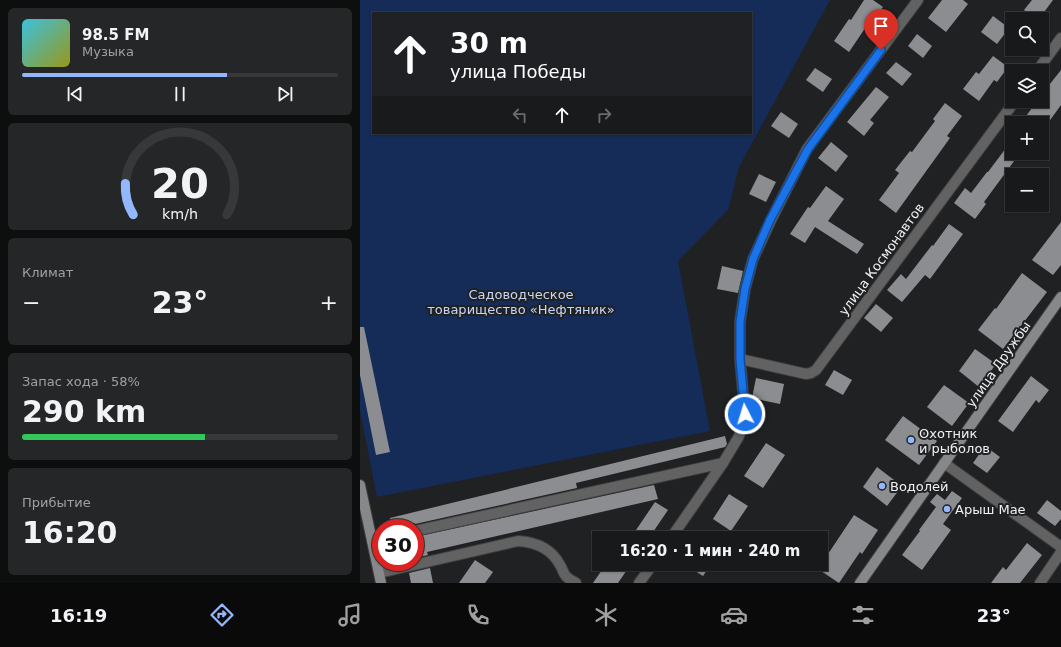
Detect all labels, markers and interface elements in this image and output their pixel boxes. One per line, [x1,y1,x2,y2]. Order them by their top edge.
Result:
pin [864,9,898,50]
map controls [1005,12,1049,212]
button: search [1005,12,1049,56]
icon: arrive [870,15,892,37]
text: 98.5 FM [82,26,149,44]
text: 30 m [450,27,528,60]
icon: ahead [384,28,436,80]
text: Музыка [82,44,134,59]
text: улица Победы [450,61,586,82]
button: layers [1005,64,1049,108]
icon: previous [64,83,86,105]
icon: pause [169,83,191,105]
icon: next [274,83,296,105]
icon: left [509,104,531,126]
icon: ahead [551,104,573,126]
icon: right [593,104,615,126]
button: + [1005,116,1049,160]
text: 20 [151,158,209,207]
button: − [1005,168,1049,212]
street label: улица Космонавтов [836,200,927,318]
text: km/h [162,205,198,221]
text: Климат [22,265,73,280]
text: 23° [152,285,208,320]
park label: Садоводческое товарищество «Нефтяник» [427,287,615,317]
text: − [22,290,40,315]
text: + [320,290,338,315]
street label: улица Дружбы [963,318,1034,410]
text: Запас хода · 58% [22,374,140,389]
position arrow [724,393,766,435]
text: 290 km [22,394,146,429]
place label: Охотник и рыболов [919,426,990,456]
marker: Охотник и рыболов [906,435,916,445]
place label: Водолей [890,479,949,494]
marker: Водолей [877,481,887,491]
text: Прибытие [22,495,91,510]
place label: Арыш Мае [955,502,1026,517]
marker: Арыш Мае [942,504,952,514]
text: 16:20 [22,515,118,550]
speed limit sign: 30 [372,519,424,571]
text: 16:20 · 1 мин · 240 m [620,542,801,560]
icon: directions [208,601,236,629]
icon: music [336,601,364,629]
icon: phone [464,601,492,629]
icon: climate [592,601,620,629]
icon: car [720,601,748,629]
icon: filters [849,601,877,629]
text: 16:19 [50,605,107,626]
text: 23° [977,605,1011,626]

